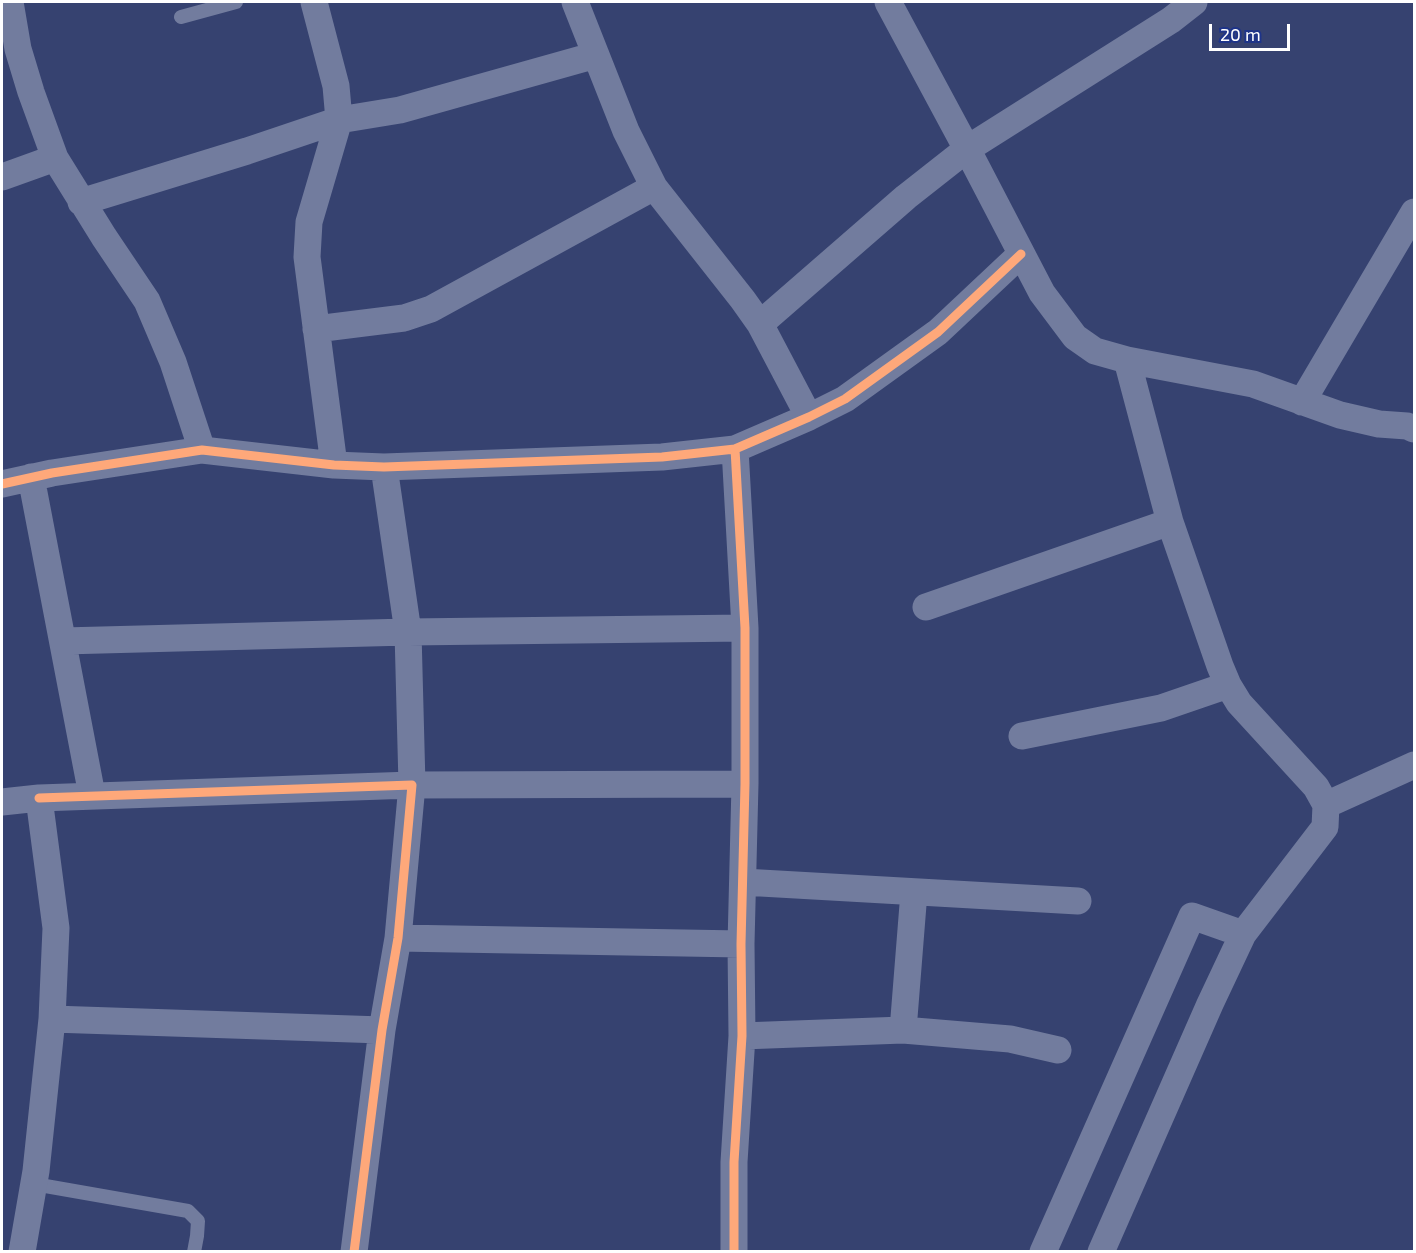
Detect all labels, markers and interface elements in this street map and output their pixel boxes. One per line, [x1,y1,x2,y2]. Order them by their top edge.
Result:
scale bar [1212,12,1293,50]
text: 20 m [1220,23,1261,45]

